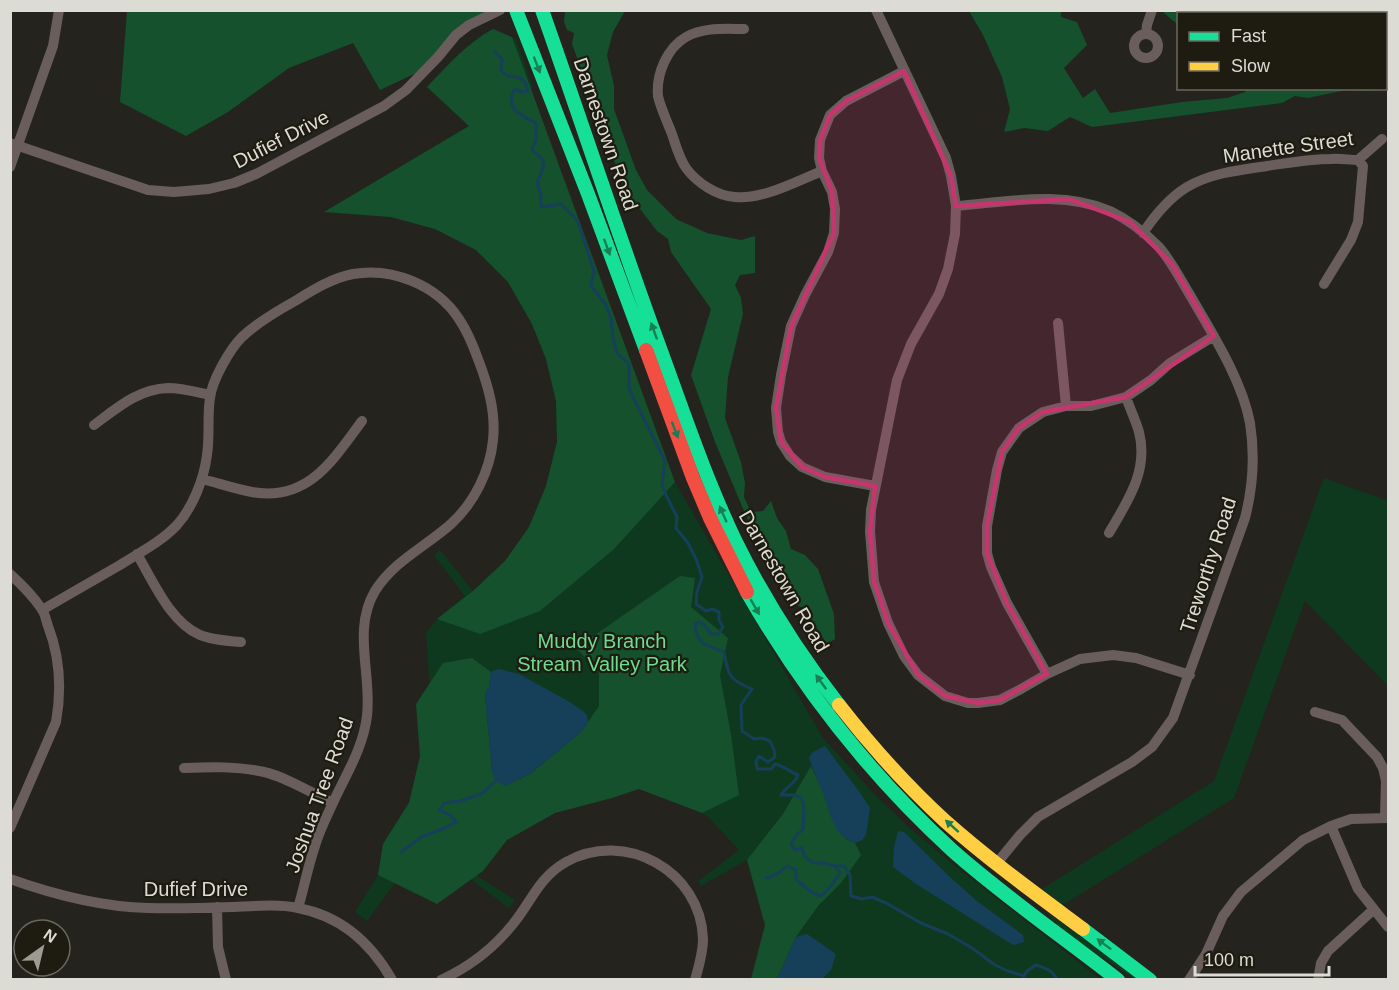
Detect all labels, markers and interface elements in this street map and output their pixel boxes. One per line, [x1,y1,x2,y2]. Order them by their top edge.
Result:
legend [1177,12,1387,90]
text: Fast [1231,26,1266,46]
street label: Darnestown Road [570,55,642,213]
one-way arrow [533,56,543,74]
text: Slow [1231,56,1271,76]
street label: Dufief Drive [229,105,333,173]
street label: Manette Street [1222,127,1355,167]
one-way arrow [603,238,613,256]
one-way arrow [648,322,658,340]
one-way arrow [670,421,680,439]
street label: Treworthy Road [1176,494,1240,636]
one-way arrow [719,505,728,522]
street label: Darnestown Road [734,506,834,656]
one-way arrow [750,599,761,615]
park label: Muddy Branch Stream Valley Park [517,630,688,675]
one-way arrow [816,674,828,689]
street label: Joshua Tree Road [281,714,357,876]
one-way arrow [945,820,960,833]
street label: Dufief Drive [144,878,248,900]
north arrow [12,918,72,978]
text: N [41,926,60,946]
one-way arrow [1096,938,1112,950]
scale bar [1195,939,1328,977]
text: 100 m [1204,950,1254,970]

